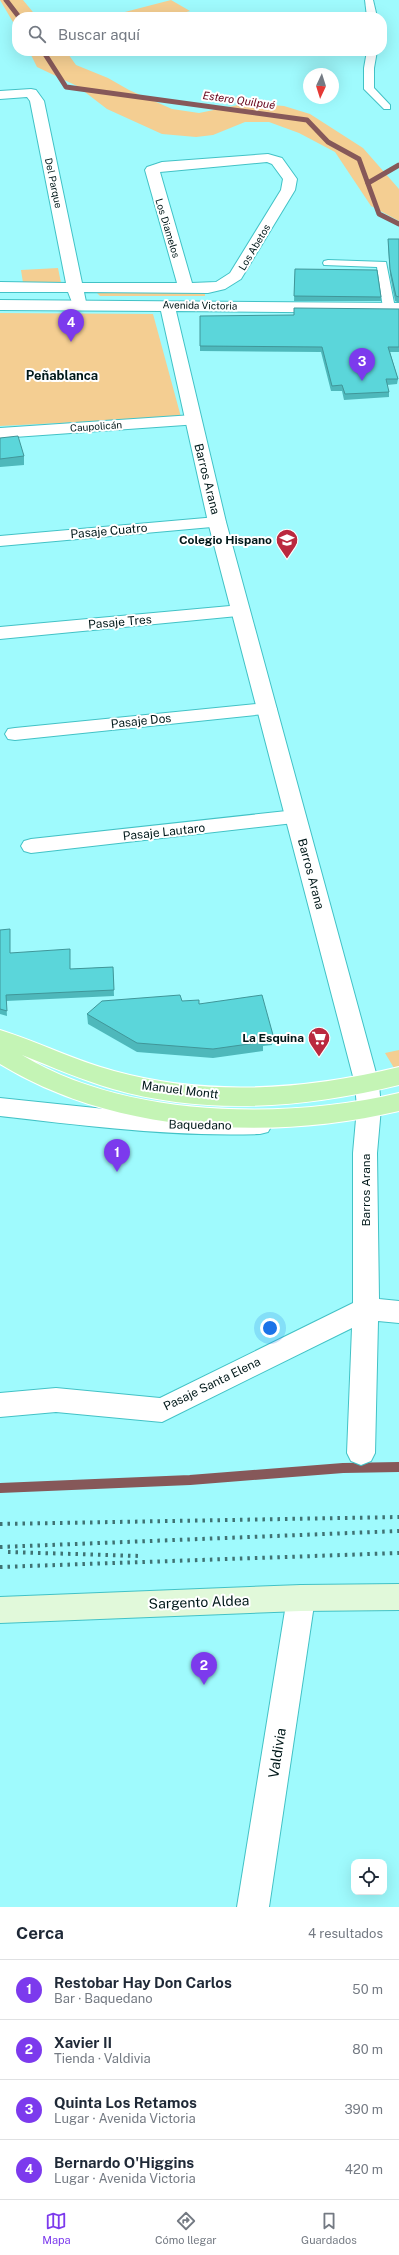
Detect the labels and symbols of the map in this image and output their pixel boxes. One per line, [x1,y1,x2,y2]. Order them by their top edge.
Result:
north arrow [303,68,339,104]
water label: Estero Quilpué [202,89,276,111]
street label: Del Parque [43,157,65,210]
street label: Los Diamelos [153,197,183,259]
street label: Los Abetos [236,222,272,272]
street label: Avenida Victoria [163,298,237,312]
pin: 4 [58,309,84,342]
pin: 3 [349,348,375,381]
district label: Peñablanca [26,368,98,383]
street label: Caupolicán [70,418,123,434]
street label: Barros Arana [191,442,223,516]
street label: Pasaje Cuatro [70,521,148,541]
school or university icon: Colegio Hispano [274,527,300,560]
place label: Colegio Hispano [179,533,272,547]
street label: Pasaje Tres [88,612,152,632]
street label: Pasaje Dos [110,711,172,731]
street label: Pasaje Lautaro [122,821,206,843]
street label: Barros Arana [295,837,327,911]
supermarket icon: La Esquina [306,1025,332,1058]
place label: La Esquina [242,1031,304,1045]
street label: Manuel Montt [141,1078,219,1102]
street label: Baquedano [168,1117,232,1133]
pin: 1 [104,1139,130,1172]
street label: Barros Arana [359,1154,373,1226]
your location [260,1318,280,1338]
street label: Pasaje Santa Elena [161,1354,263,1414]
street label: Sargento Aldea [148,1592,250,1612]
pin: 2 [191,1652,217,1685]
street label: Valdivia [265,1727,289,1779]

